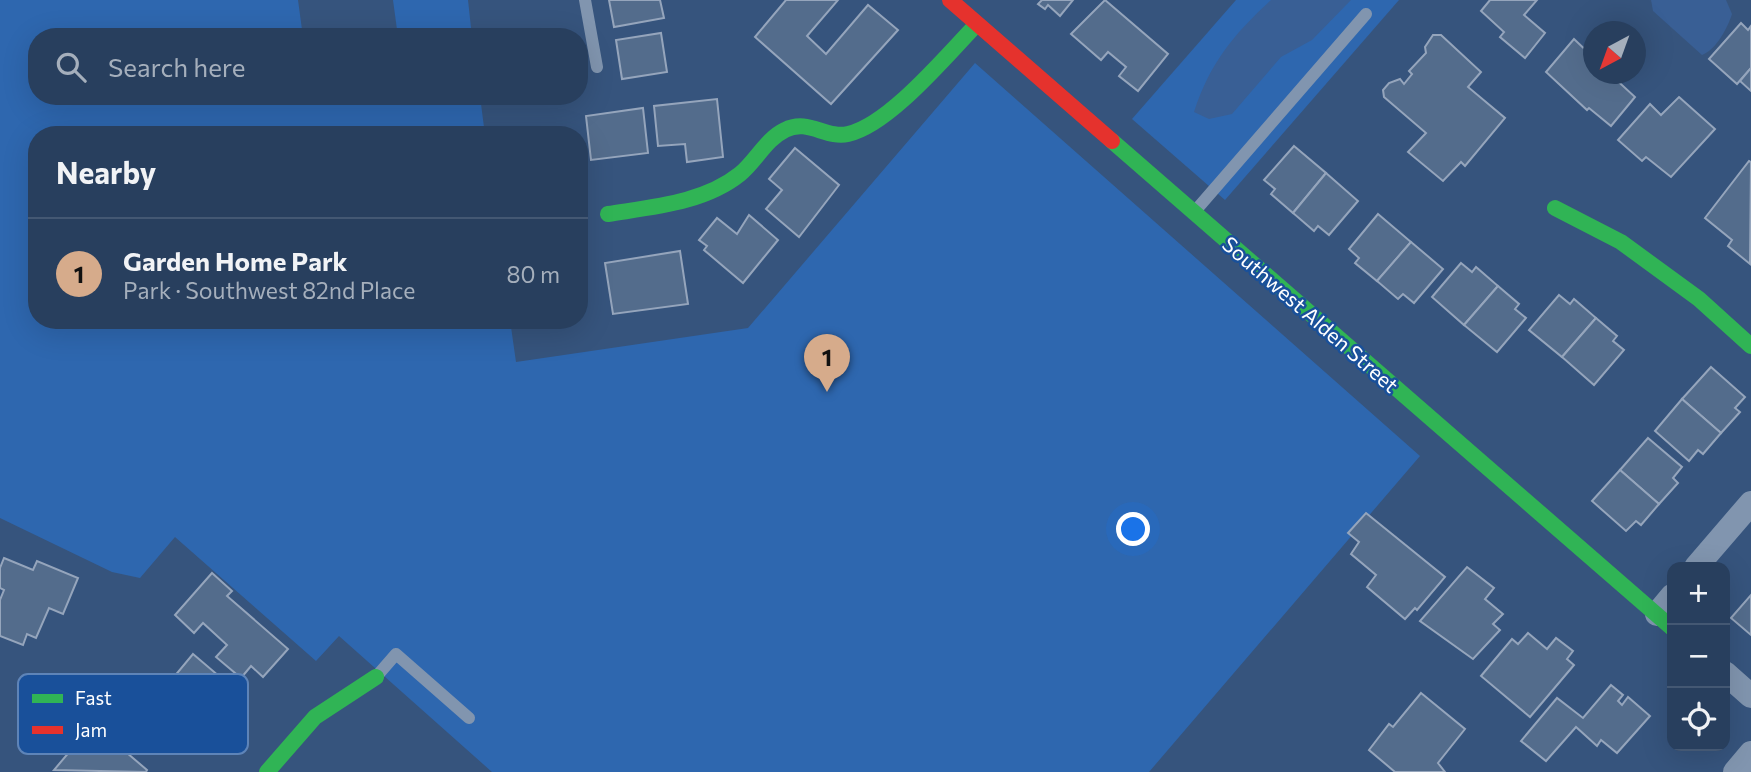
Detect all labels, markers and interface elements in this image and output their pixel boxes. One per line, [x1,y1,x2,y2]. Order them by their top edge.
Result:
north arrow [1583,21,1646,84]
search box [28,28,588,105]
icon: search [52,48,90,86]
text: Search here [108,51,246,82]
text: Nearby [56,153,156,190]
street label: Southwest Alden Street [1218,231,1404,397]
text: Garden Home Park [123,245,348,276]
text: 1 [74,260,84,288]
text: 80 m [507,260,560,288]
text: Park · Southwest 82nd Place [123,276,415,304]
pin: 1 [804,334,850,392]
your location [1116,512,1150,546]
map controls [1667,562,1730,751]
button: + [1667,562,1730,625]
button: − [1667,625,1730,688]
legend [18,674,248,754]
text: Fast [75,686,112,709]
button: locate [1667,688,1730,751]
text: Jam [75,718,107,741]

